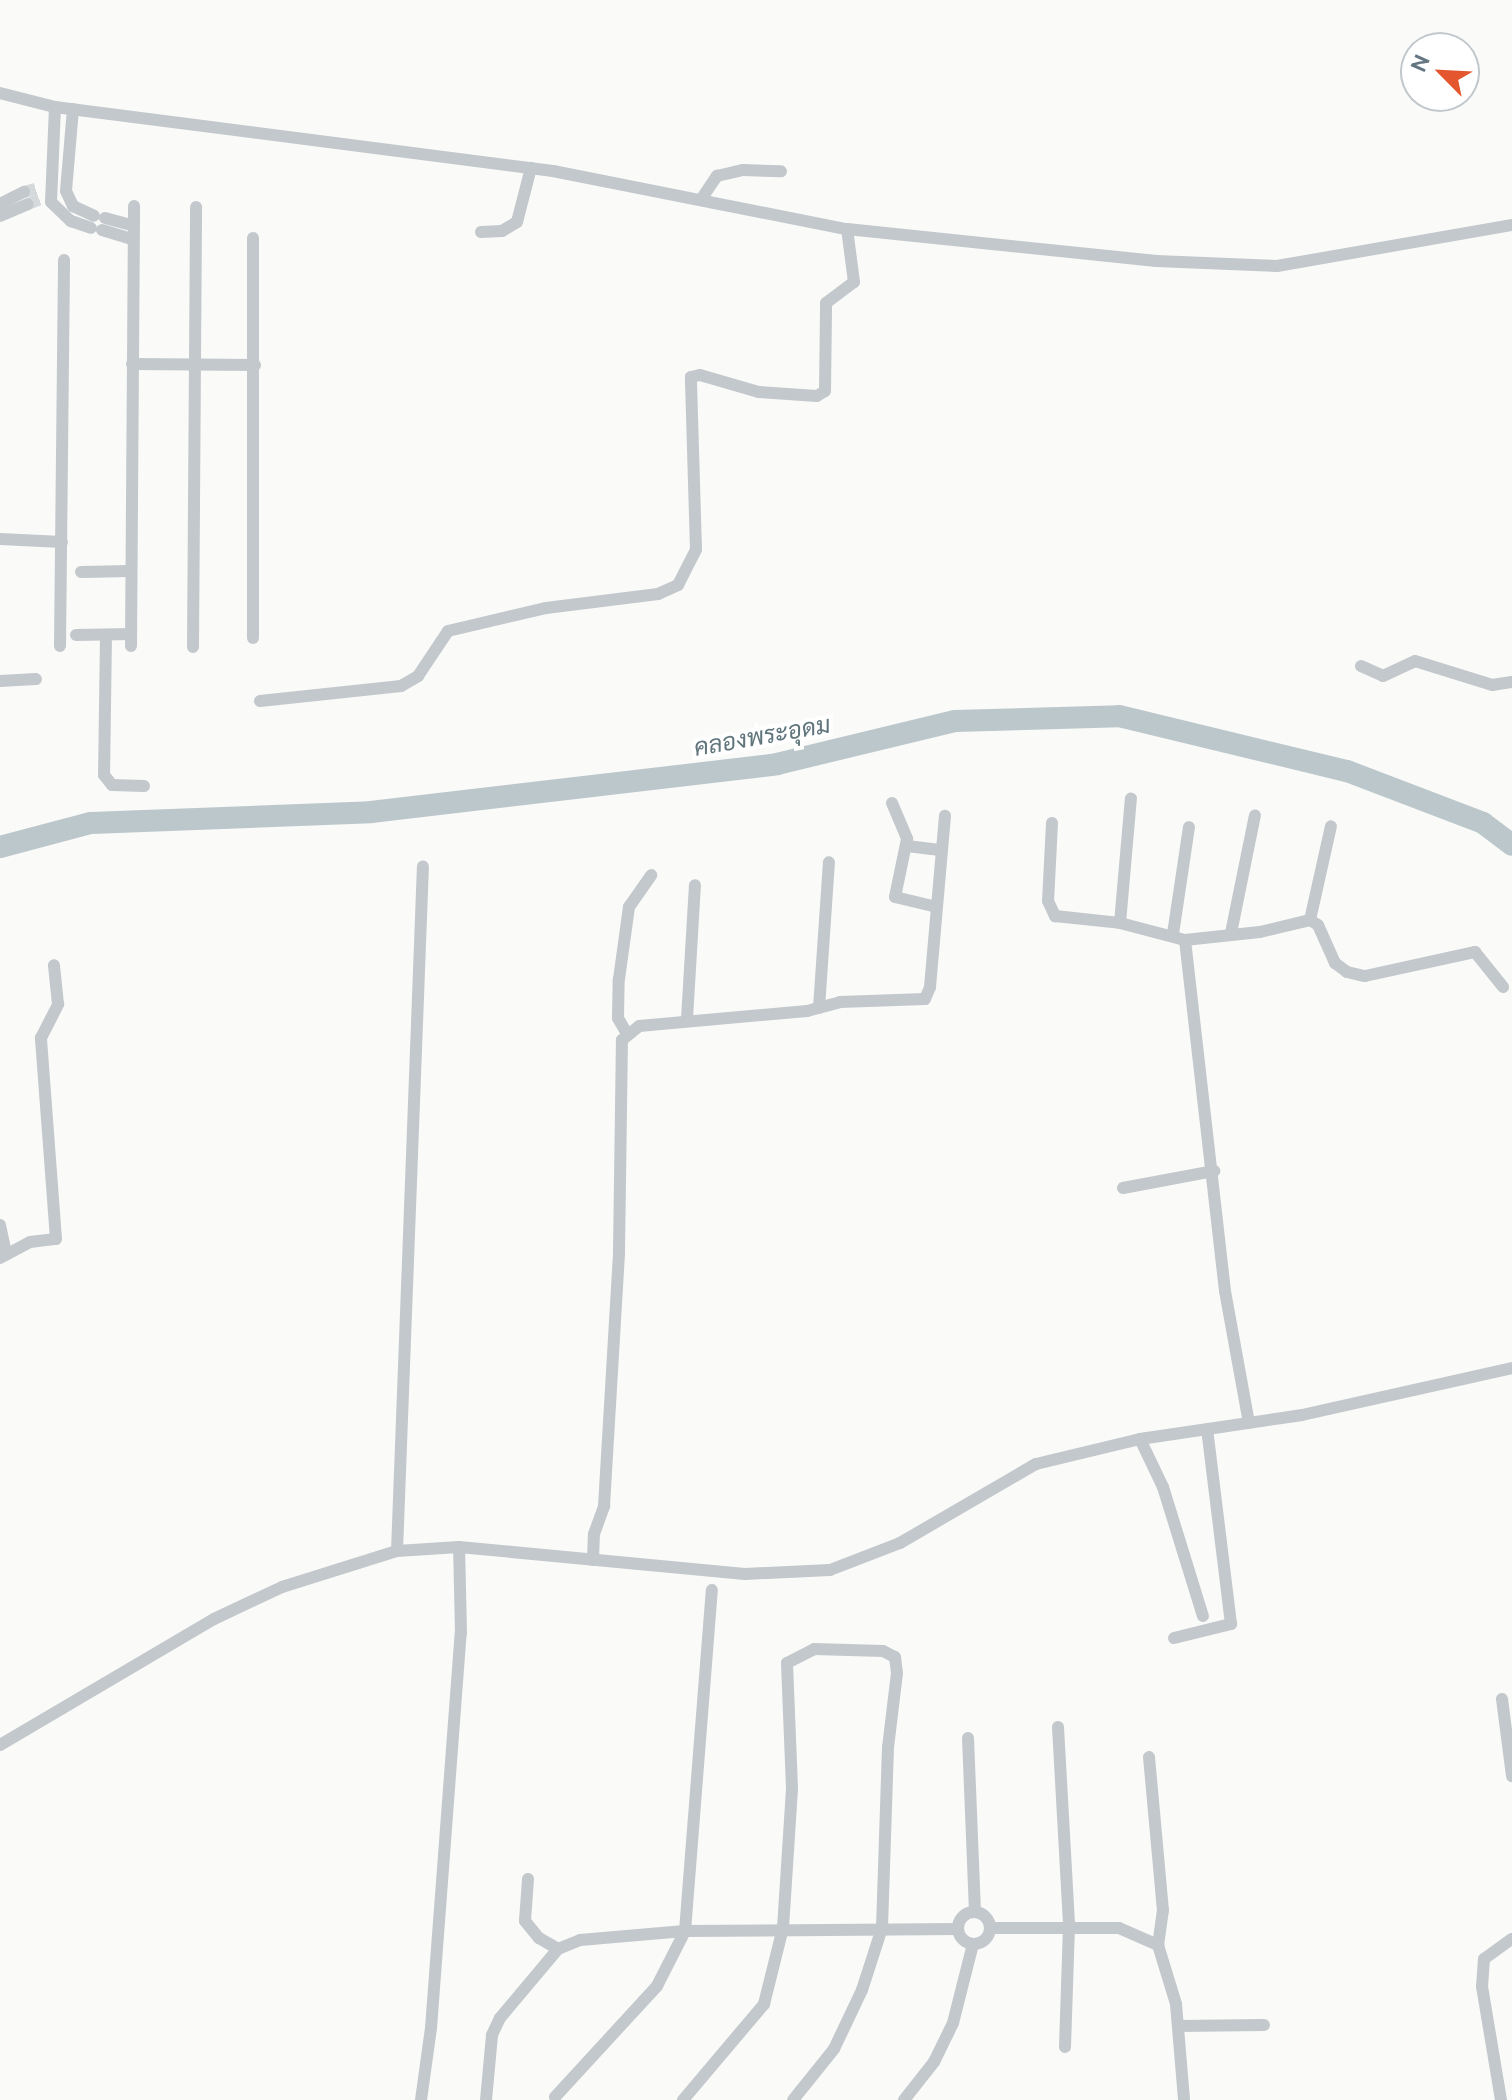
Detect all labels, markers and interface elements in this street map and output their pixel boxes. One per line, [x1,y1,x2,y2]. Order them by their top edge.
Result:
north arrow [1400,32,1480,112]
text: N [1405,50,1434,75]
water label: คลองพระอุดม [691,710,833,762]

